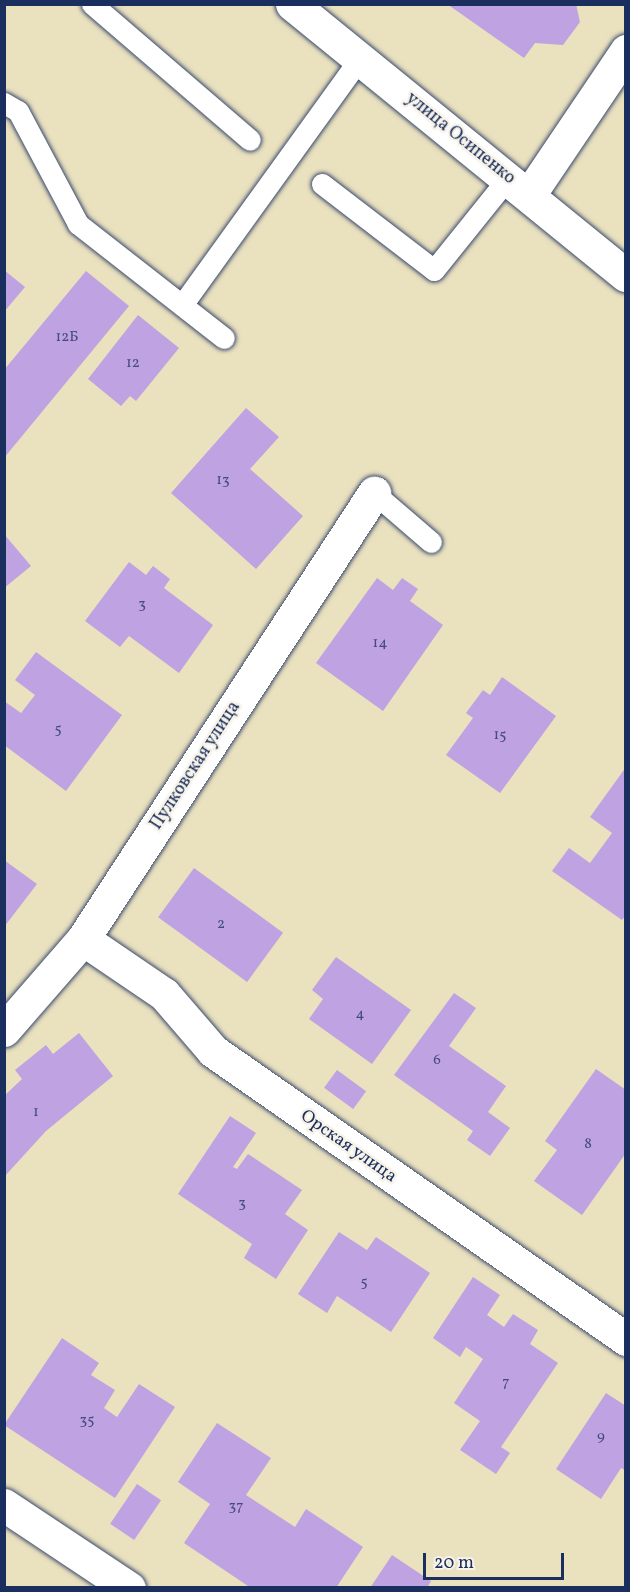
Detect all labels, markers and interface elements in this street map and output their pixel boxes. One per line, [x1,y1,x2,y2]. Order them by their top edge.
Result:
street label: улица Осипенко [401,88,519,190]
house number: 12Б [55,329,79,347]
house number: 12 [126,355,140,373]
house number: 13 [216,472,230,490]
house number: 3 [138,596,146,614]
house number: 14 [373,635,387,653]
street label: Пулковская улица [146,697,246,835]
house number: 5 [54,721,62,739]
house number: 15 [493,727,507,745]
house number: 2 [217,916,225,934]
house number: 4 [356,1006,364,1024]
house number: 6 [433,1052,441,1070]
house number: 1 [33,1104,39,1122]
street label: Орская улица [295,1106,401,1188]
house number: 8 [584,1136,592,1154]
house number: 3 [238,1195,246,1213]
house number: 5 [360,1274,368,1292]
house number: 7 [502,1374,510,1392]
house number: 35 [80,1412,94,1430]
house number: 9 [597,1428,605,1446]
house number: 37 [229,1498,243,1516]
scale bar [426,1541,567,1579]
text: 20 m [434,1551,474,1576]

